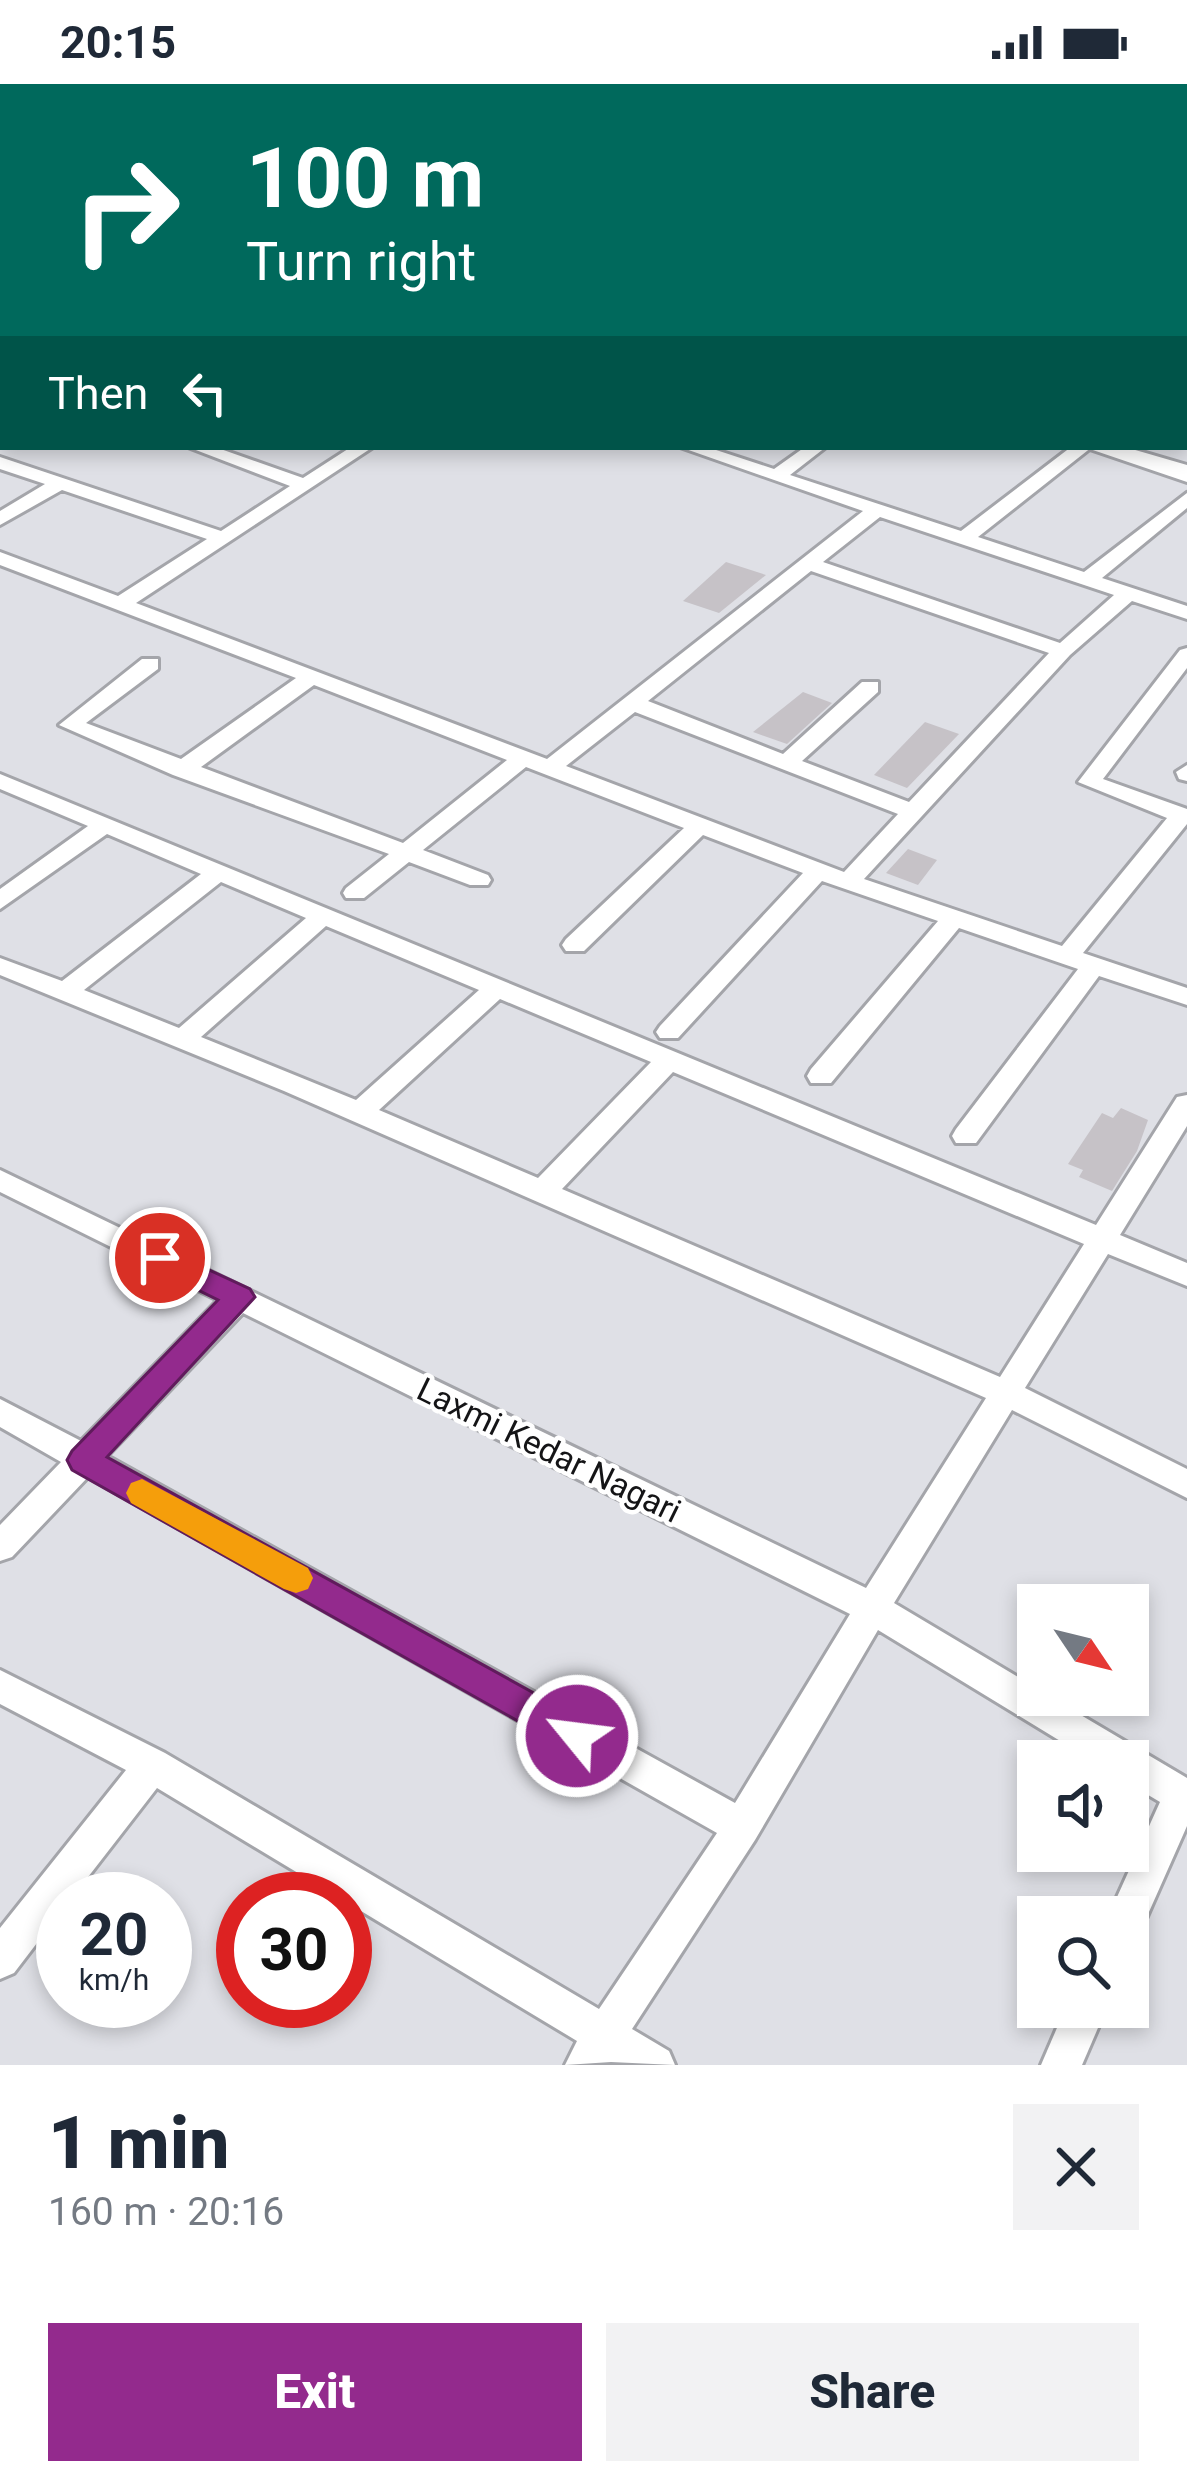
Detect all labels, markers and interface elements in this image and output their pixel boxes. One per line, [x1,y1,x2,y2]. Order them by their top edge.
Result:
text: 20:15 [60,16,176,69]
text: 100 m [246,129,484,228]
icon: right [48,132,204,288]
text: Turn right [246,230,476,293]
icon: left [172,360,238,426]
text: Then [48,367,148,420]
pin [109,1207,211,1309]
icon: arrive [127,1225,193,1291]
street label: Laxmi Kedar Nagari [411,1369,687,1531]
north arrow [1017,1584,1149,1716]
map controls [1017,1584,1149,2028]
position arrow [514,1673,640,1799]
button: sound [1017,1740,1149,1872]
speed limit sign: 30 [216,1872,372,2028]
button: search [1017,1896,1149,2028]
text: 20 [80,1899,148,1970]
text: km/h [79,1962,149,1997]
text: 1 min [48,2101,230,2186]
button: close [1013,2104,1139,2230]
text: 160 m · 20:16 [48,2189,284,2235]
button: Exit [48,2323,582,2461]
button: Share [606,2323,1139,2461]

